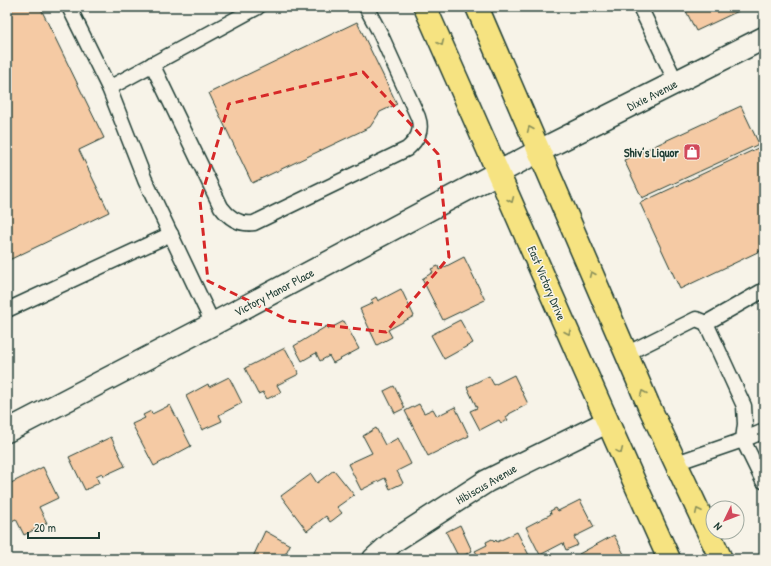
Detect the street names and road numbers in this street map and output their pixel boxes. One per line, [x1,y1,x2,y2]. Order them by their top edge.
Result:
street label: Dixie Avenue [624,75,680,115]
street label: East Victory Drive [524,243,570,323]
street label: Victory Manor Place [231,264,317,320]
street label: Hibiscus Avenue [452,460,520,508]

